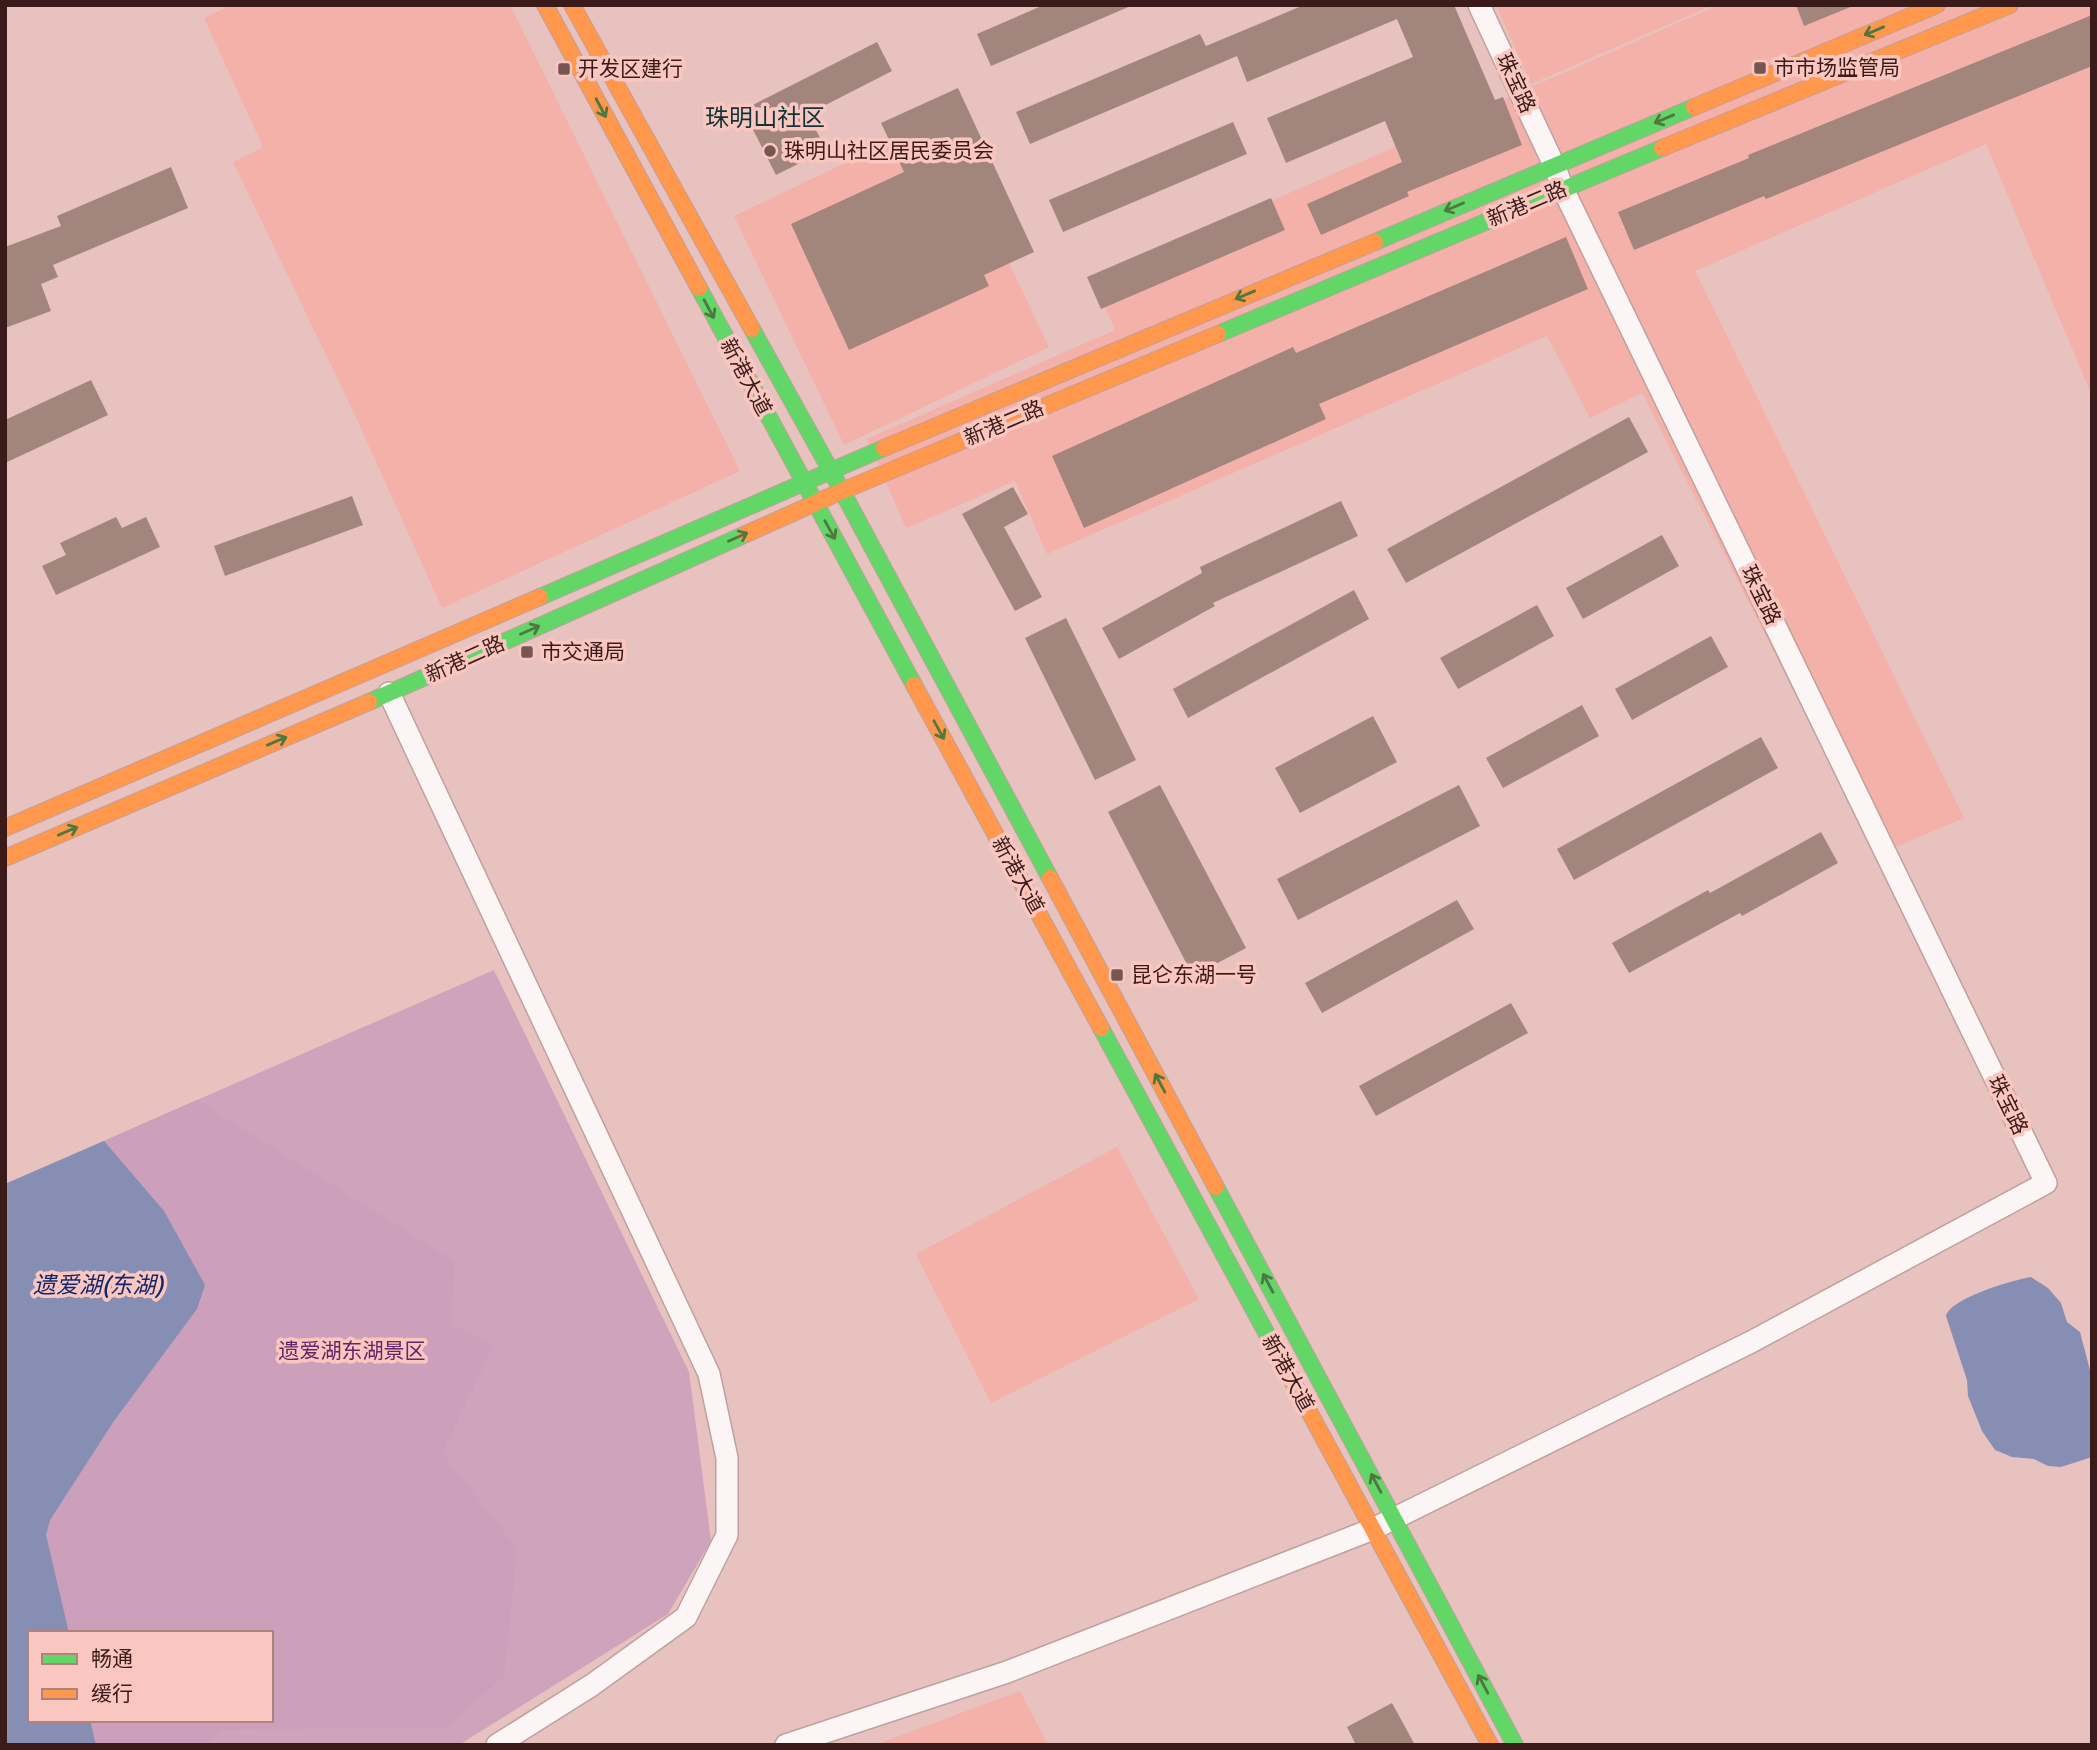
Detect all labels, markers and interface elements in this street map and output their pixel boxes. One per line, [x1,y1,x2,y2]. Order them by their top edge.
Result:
one-way arrow [1864,26,1885,39]
street label: 珠宝路 [1491,49,1541,117]
place label: 市市场监管局 [1774,55,1900,81]
place label: 开发区建行 [578,56,683,82]
marker: 市市场监管局 [1752,60,1768,76]
marker: 开发区建行 [556,61,572,77]
one-way arrow [594,98,608,118]
district label: 珠明山社区 [705,103,825,133]
one-way arrow [1654,113,1675,126]
place label: 珠明山社区居民委员会 [784,138,994,164]
marker: 珠明山社区居民委员会 [762,143,778,159]
street label: 新港二路 [1483,176,1571,232]
one-way arrow [1444,201,1466,214]
one-way arrow [1234,290,1256,303]
one-way arrow [702,298,716,318]
street label: 新港大道 [715,334,777,420]
street label: 新港二路 [960,395,1048,451]
one-way arrow [823,519,837,539]
one-way arrow [727,530,748,543]
street label: 珠宝路 [1736,561,1786,629]
one-way arrow [519,623,540,636]
street label: 新港二路 [421,630,509,688]
place label: 市交通局 [541,639,625,665]
marker: 市交通局 [519,644,535,660]
one-way arrow [932,719,946,739]
one-way arrow [266,734,287,747]
one-way arrow [57,824,78,837]
street label: 新港大道 [986,832,1050,918]
place label: 昆仑东湖一号 [1131,962,1257,988]
marker: 昆仑东湖一号 [1109,967,1125,983]
street label: 珠宝路 [1983,1071,2033,1139]
one-way arrow [1153,1073,1167,1094]
water label: 遗爱湖(东湖) [33,1271,164,1300]
one-way arrow [1261,1273,1274,1294]
street label: 新港大道 [1256,1330,1320,1416]
park label: 遗爱湖东湖景区 [279,1338,426,1364]
one-way arrow [1369,1474,1383,1494]
legend [28,1631,273,1722]
text: 畅通 [91,1646,133,1672]
one-way arrow [1476,1675,1490,1695]
text: 缓行 [91,1681,133,1707]

